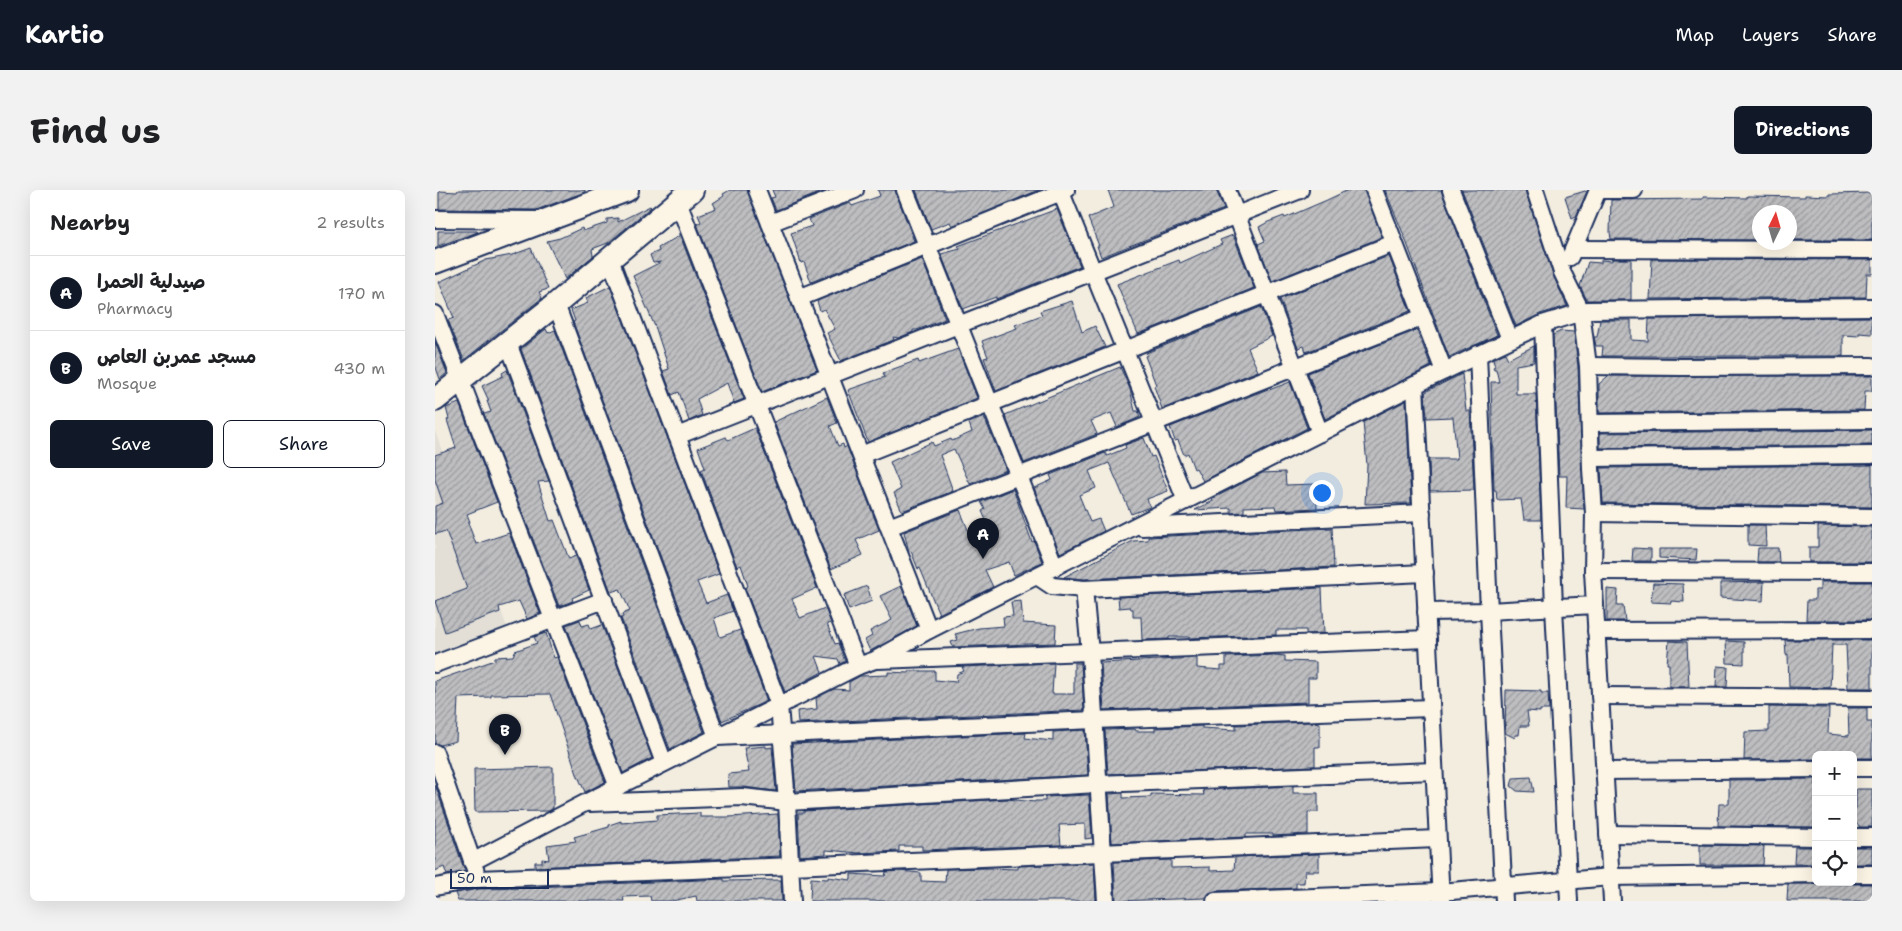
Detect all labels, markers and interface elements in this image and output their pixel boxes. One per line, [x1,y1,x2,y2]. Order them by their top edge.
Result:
text: Kartio [25,19,104,51]
text: Map [1676,23,1714,47]
text: Layers [1742,23,1799,47]
text: Share [1827,23,1877,47]
button: Directions [1734,106,1872,154]
text: Find us [30,107,161,154]
north arrow [1752,205,1797,250]
text: Nearby [50,209,130,237]
text: 2 results [316,212,385,233]
text: صيدلية الحمرا [97,269,205,294]
text: A [60,283,72,304]
text: 170 m [338,283,385,304]
text: Pharmacy [97,298,173,319]
text: مسجد عمربن العاص [97,344,256,369]
text: B [61,358,71,379]
text: 430 m [334,358,385,379]
text: Mosque [97,373,157,394]
button: Save [50,420,213,468]
button: Share [223,420,385,468]
your location [1309,480,1335,506]
pin: A [967,518,999,559]
pin: B [489,714,521,755]
map controls [1812,751,1857,886]
button: + [1812,751,1857,796]
button: − [1812,796,1857,841]
button: locate [1812,841,1857,886]
scale bar [450,866,549,889]
text: 50 m [457,869,492,887]

